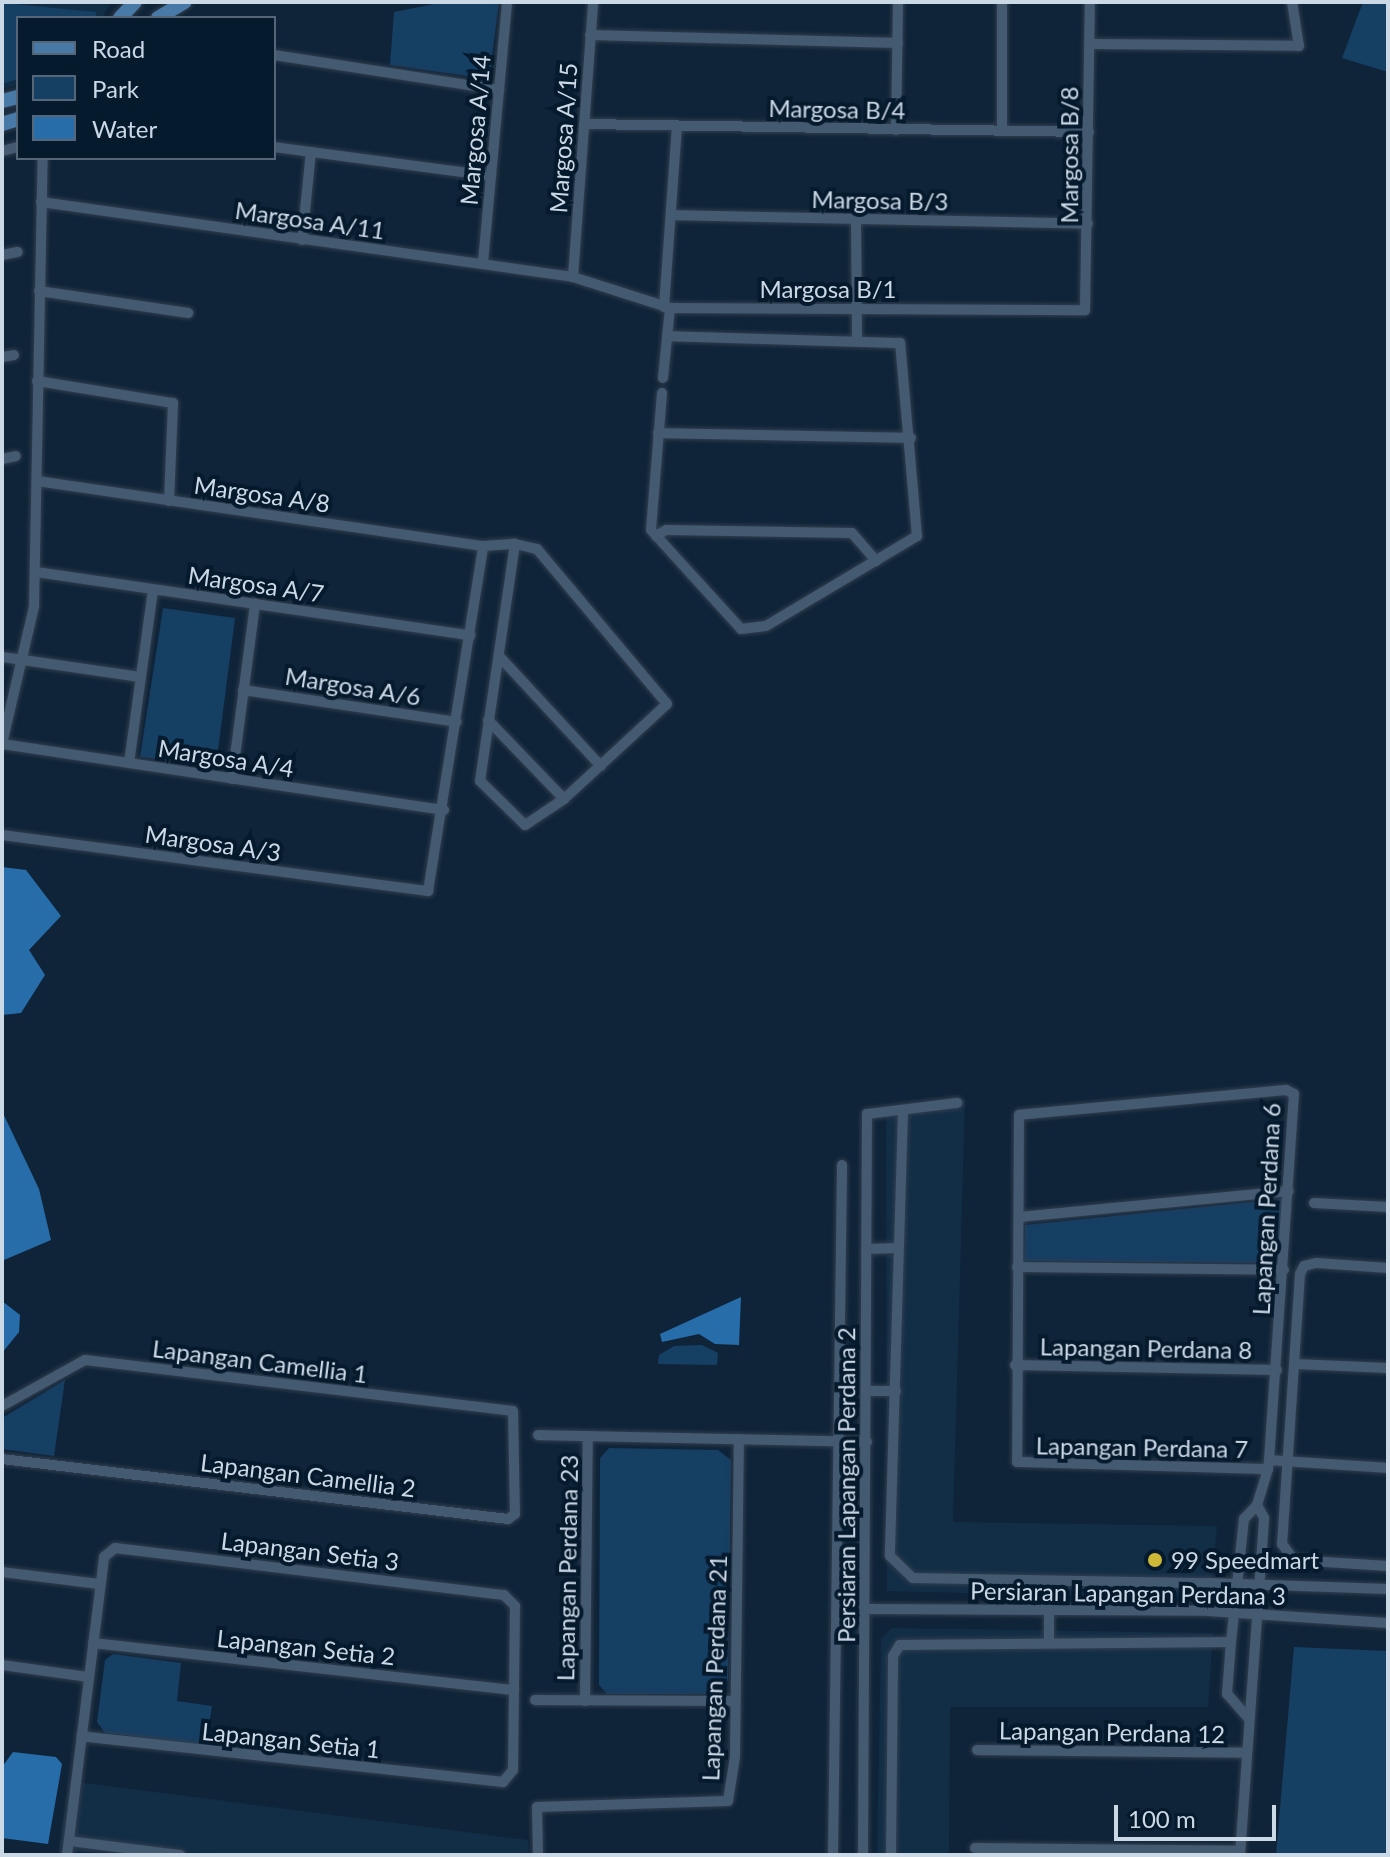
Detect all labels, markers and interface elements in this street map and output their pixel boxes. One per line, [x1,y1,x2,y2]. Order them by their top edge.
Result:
legend [16,16,276,160]
text: Road [92,34,145,63]
street label: Margosa A/14 [454,53,496,207]
street label: Margosa A/15 [543,61,583,215]
text: Park [92,74,139,103]
street label: Margosa B/8 [1055,87,1083,223]
street label: Margosa B/4 [768,93,906,125]
text: Water [92,114,157,143]
street label: Margosa B/3 [811,184,949,216]
street label: Margosa A/11 [233,195,387,245]
street label: Margosa B/1 [760,275,896,303]
street label: Margosa A/8 [192,470,332,518]
street label: Margosa A/7 [186,560,326,608]
street label: Margosa A/6 [283,661,423,711]
street label: Margosa A/4 [156,733,296,783]
street label: Margosa A/3 [143,819,283,867]
street label: Lapangan Perdana 6 [1246,1102,1286,1316]
street label: Persiaran Lapangan Perdana 2 [832,1327,860,1643]
street label: Lapangan Perdana 8 [1040,1332,1252,1364]
street label: Lapangan Camellia 1 [151,1334,369,1388]
street label: Lapangan Perdana 7 [1036,1431,1248,1463]
street label: Lapangan Camellia 2 [199,1448,417,1502]
street label: Lapangan Perdana 23 [551,1455,583,1681]
street label: Lapangan Setia 3 [219,1526,401,1576]
place label: 99 Speedmart [1171,1546,1319,1574]
marker: 99 Speedmart [1146,1551,1164,1569]
street label: Lapangan Perdana 21 [696,1554,732,1782]
street label: Persiaran Lapangan Perdana 3 [970,1576,1286,1610]
street label: Lapangan Setia 2 [215,1623,397,1671]
street label: Lapangan Setia 1 [200,1716,382,1764]
street label: Lapangan Perdana 12 [999,1716,1225,1748]
scale bar [1118,1789,1280,1839]
text: 100 m [1128,1804,1196,1833]

